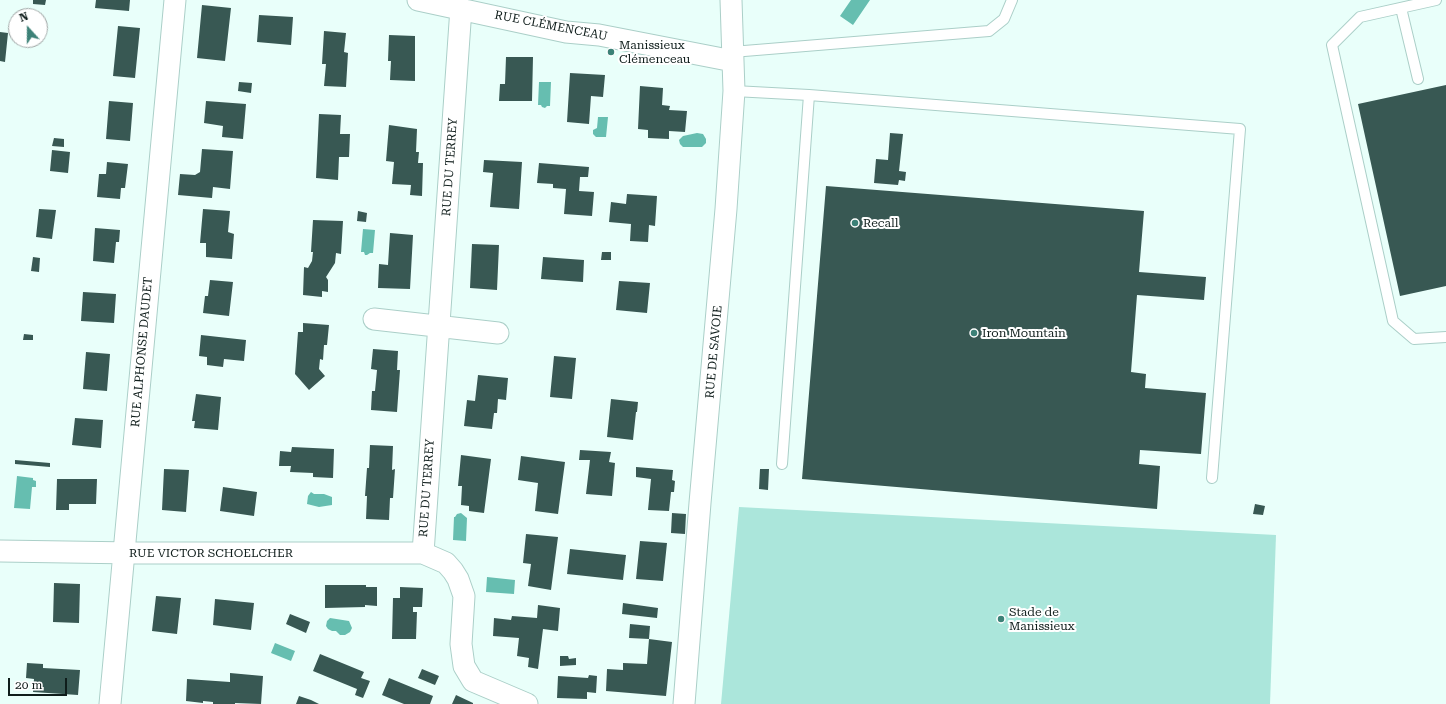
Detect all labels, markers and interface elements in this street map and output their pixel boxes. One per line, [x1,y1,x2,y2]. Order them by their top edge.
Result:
north arrow [8,8,48,48]
street label: RUE CLÉMENCEAU [493,8,609,44]
text: N [18,10,30,25]
place label: Manissieux Clémenceau [619,38,690,66]
marker: Manissieux Clémenceau [606,47,616,57]
street label: RUE DU TERREY [439,117,461,217]
place label: Recall [863,216,898,230]
marker: Recall [850,218,860,228]
street label: RUE ALPHONSE DAUDET [128,276,156,428]
street label: RUE DE SAVOIE [703,305,725,399]
place label: Iron Mountain [982,326,1066,340]
marker: Iron Mountain [969,328,979,338]
street label: RUE DU TERREY [416,438,438,538]
street label: RUE VICTOR SCHOELCHER [129,546,293,560]
place label: Stade de Manissieux [1009,605,1075,633]
marker: Stade de Manissieux [996,614,1006,624]
scale bar [10,670,69,696]
text: 20 m [15,678,42,692]

